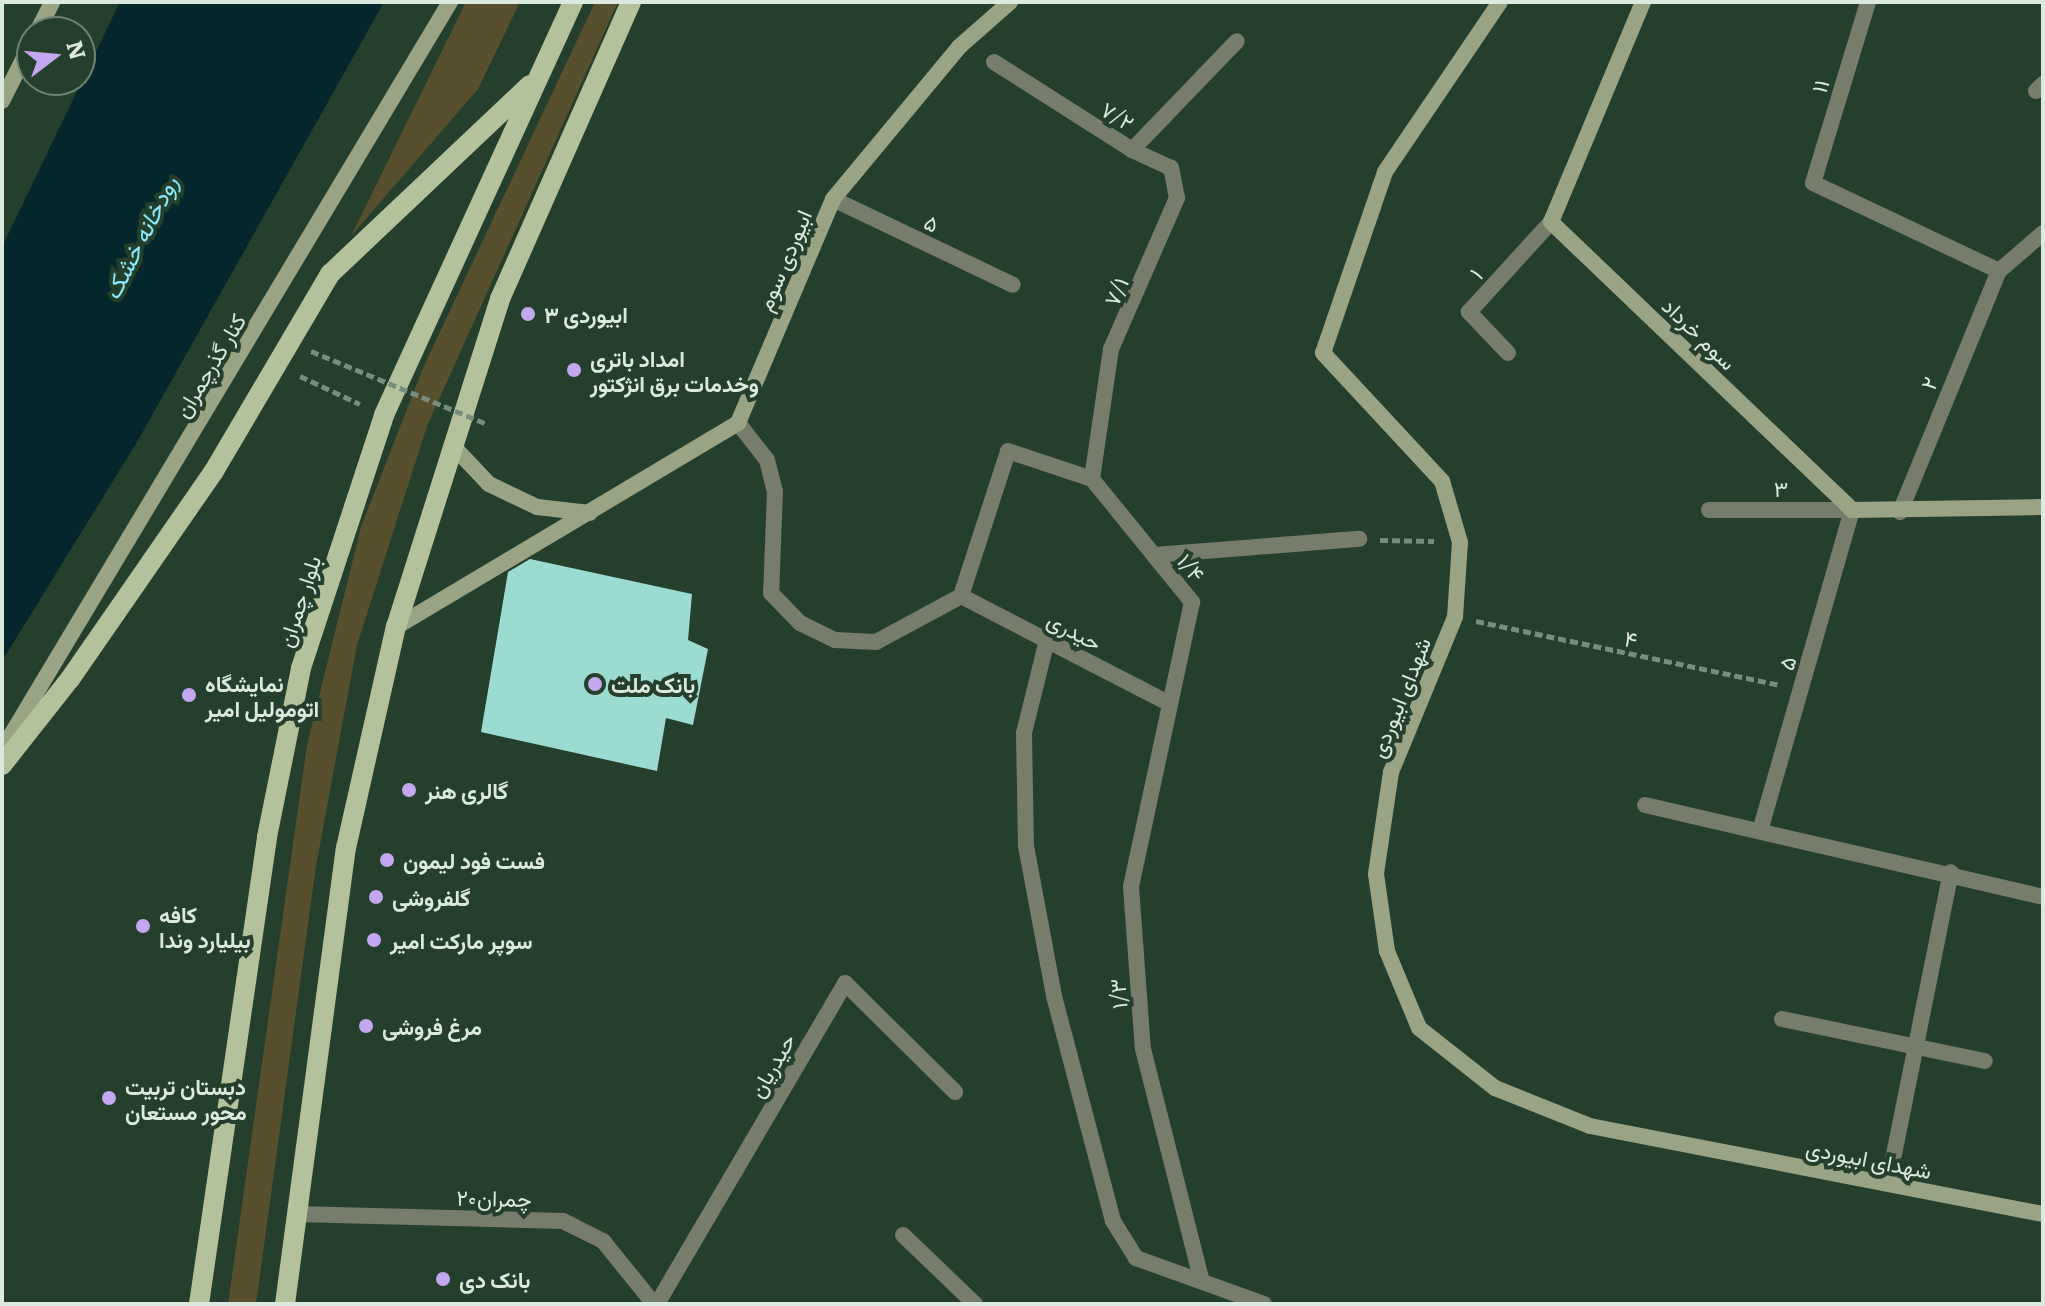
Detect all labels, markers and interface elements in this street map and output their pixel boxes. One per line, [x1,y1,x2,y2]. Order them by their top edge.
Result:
north arrow [16,16,96,96]
text: N [59,36,96,63]
street label: ۱۱ [1805,76,1833,96]
street label: ۷/۲ [1097,95,1139,135]
water label: رودخانه خشک [95,170,183,304]
street label: ابیوردی سوم [750,206,816,314]
street label: ۵ [921,207,943,237]
street label: ۱ [1463,262,1487,284]
street label: ۷/۱ [1097,272,1133,310]
street label: سوم خرداد [1658,291,1742,375]
place label: ابیوردی ۳ [544,301,628,327]
marker: ابیوردی ۳ [519,305,537,323]
street label: کنار گذرچمران [168,308,250,422]
place label: امداد باتری وخدمات برق انژکتور [590,344,759,396]
marker: امداد باتری وخدمات برق انژکتور [565,361,583,379]
street label: ۲ [1914,373,1942,393]
street label: ۳ [1774,475,1788,501]
street label: ۱/۴ [1173,548,1211,586]
street label: بلوار چمران [271,552,325,650]
street label: حیدری [1043,605,1107,655]
street label: ۴ [1622,624,1640,652]
street label: شهدای ابیوردی [1363,633,1435,761]
street label: ۵ [1772,653,1800,673]
place label: نمایشگاه اتومولیل امیر [205,669,319,720]
place label: بانک ملت [611,671,695,697]
marker: بانک ملت [586,675,604,693]
marker: نمایشگاه اتومولیل امیر [180,686,198,704]
place label: گالری هنر [425,777,508,803]
marker: گالری هنر [400,781,418,799]
place label: فست فود لیمون [403,847,545,873]
marker: فست فود لیمون [378,851,396,869]
place label: گلفروشی [392,884,471,910]
marker: گلفروشی [367,888,385,906]
place label: کافه بیلیارد وندا [159,900,251,952]
marker: کافه بیلیارد وندا [134,917,152,935]
place label: سوپر مارکت امیر [390,927,532,953]
marker: سوپر مارکت امیر [365,931,383,949]
street label: ۱/۳ [1103,978,1131,1010]
place label: مرغ فروشی [382,1013,482,1039]
marker: مرغ فروشی [357,1017,375,1035]
street label: حیدریان [742,1028,800,1102]
place label: دبستان تربیت محور مستعان [125,1072,247,1124]
marker: دبستان تربیت محور مستعان [100,1089,118,1107]
street label: شهدای ابیوردی [1804,1133,1934,1183]
street label: چمران۲۰ [456,1183,532,1211]
place label: بانک دی [459,1266,530,1292]
marker: بانک دی [434,1270,452,1288]

